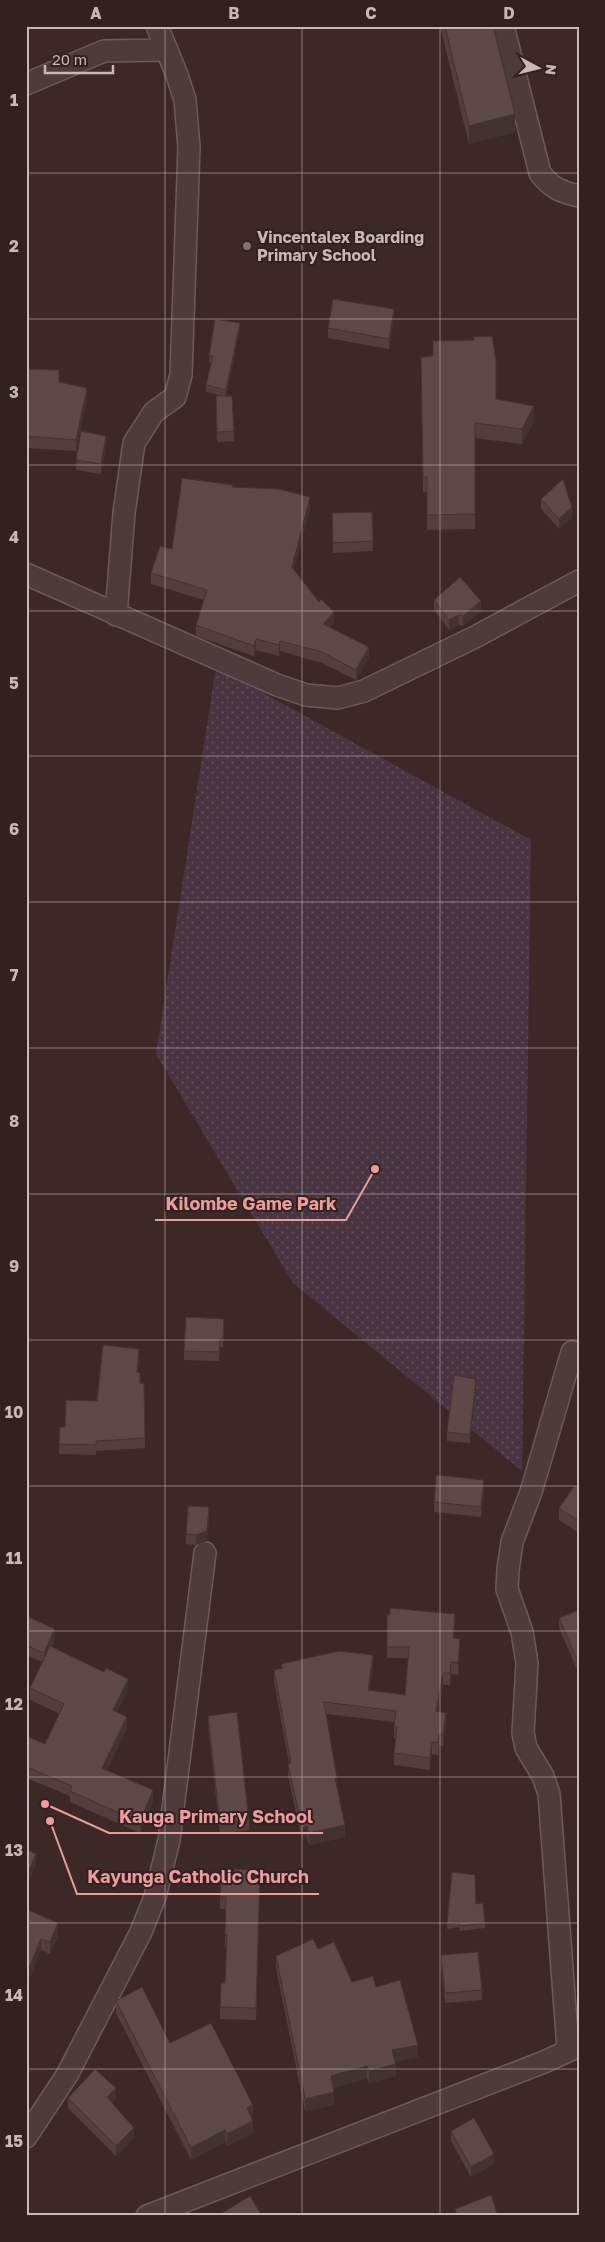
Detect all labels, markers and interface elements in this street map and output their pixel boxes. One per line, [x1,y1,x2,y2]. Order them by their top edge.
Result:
text: A [90,3,102,23]
text: B [228,3,240,23]
text: C [365,3,377,23]
text: D [503,3,515,23]
scale bar [45,42,112,74]
north arrow [512,42,562,92]
text: 20 m [52,50,87,68]
text: N [542,63,560,76]
text: 1 [10,90,18,110]
place label: Vincentalex Boarding Primary School [257,227,424,265]
text: 2 [9,236,19,256]
marker: Vincentalex Boarding Primary School [241,240,253,252]
text: 3 [9,382,19,402]
text: 4 [9,527,19,547]
text: 5 [9,673,19,693]
text: 6 [9,819,19,839]
text: 7 [10,965,19,985]
text: 8 [9,1111,19,1131]
callout: Kilombe Game Park [155,1187,346,1220]
text: Kilombe Game Park [166,1192,337,1214]
text: 9 [9,1256,19,1276]
text: 10 [5,1402,23,1422]
text: 11 [6,1548,22,1568]
text: 12 [5,1694,23,1714]
callout: Kauga Primary School [109,1800,323,1833]
text: Kauga Primary School [119,1805,313,1827]
text: 13 [5,1840,23,1860]
callout: Kayunga Catholic Church [77,1861,319,1894]
text: Kayunga Catholic Church [87,1865,309,1887]
text: 14 [5,1985,23,2005]
text: 15 [5,2131,23,2151]

